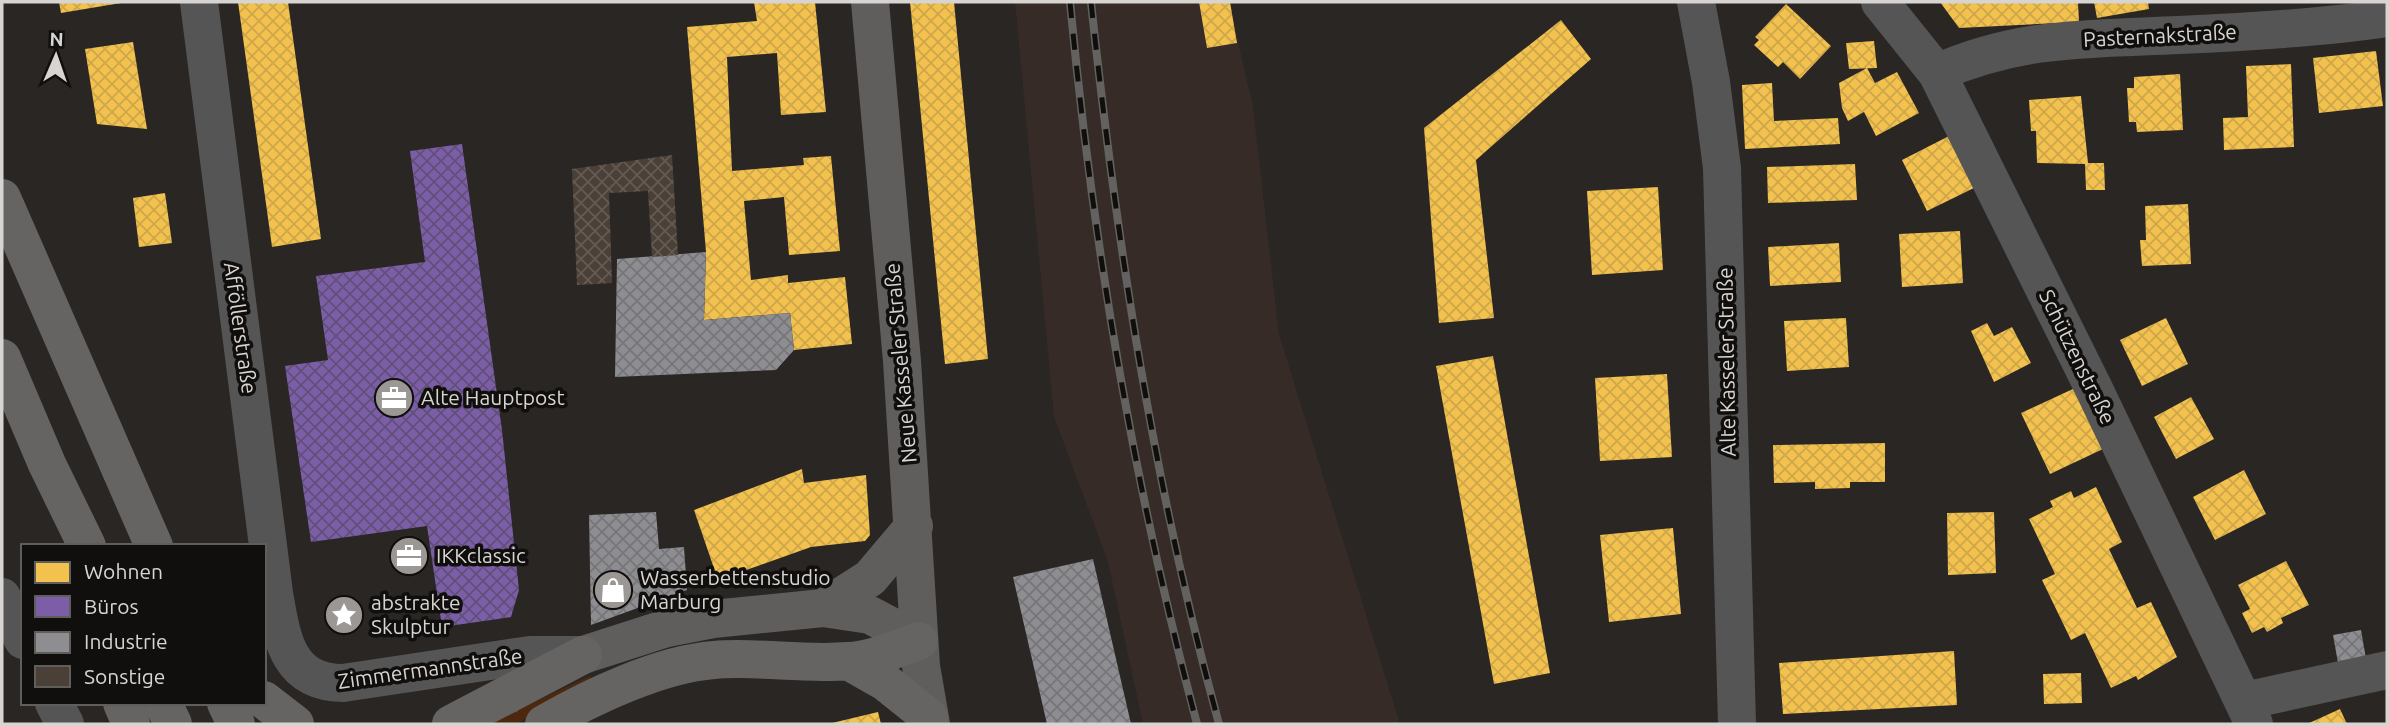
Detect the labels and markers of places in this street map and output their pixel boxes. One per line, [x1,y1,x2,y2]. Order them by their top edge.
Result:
office icon: Alte Hauptpost [373,377,415,419]
place label: Alte Hauptpost [421,385,565,409]
office icon: IKKclassic [388,535,430,577]
place label: IKKclassic [436,543,526,567]
place label: Wasserbettenstudio Marburg [640,565,831,613]
shop icon: Wasserbettenstudio Marburg [592,569,634,611]
place label: abstrakte Skulptur [371,590,461,638]
place icon: abstrakte Skulptur [323,594,365,636]

